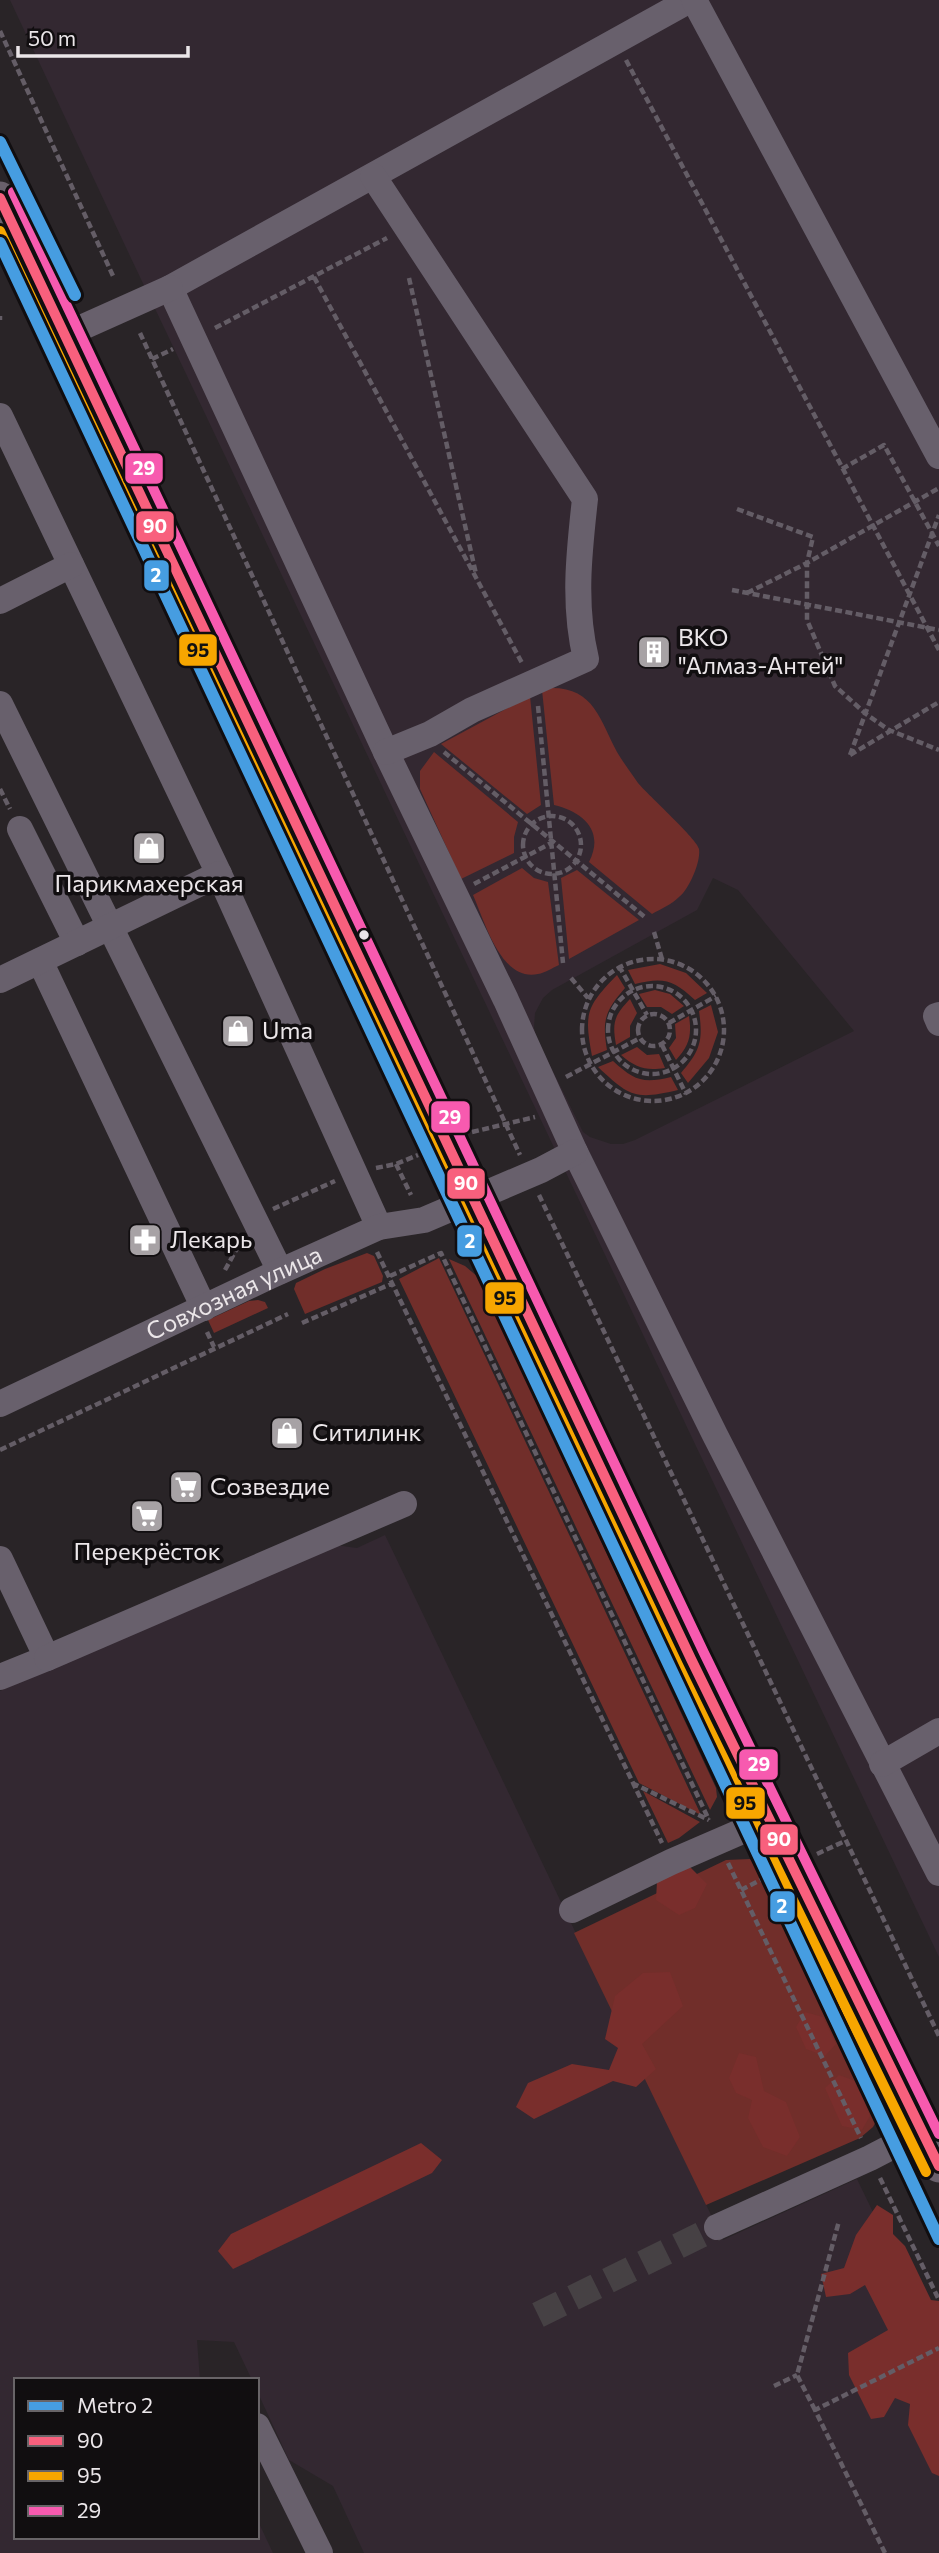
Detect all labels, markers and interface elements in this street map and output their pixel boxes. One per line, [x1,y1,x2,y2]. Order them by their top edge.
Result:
scale bar [18,14,187,58]
text: 50 m [28,25,76,50]
line badge: 29 [124,452,164,485]
text: 29 [133,456,155,479]
line badge: 90 [135,510,175,543]
text: 90 [143,514,167,537]
line badge: 2 [143,559,170,592]
text: 2 [151,563,161,586]
place label: ВКО "Алмаз-Антей" [678,622,844,679]
line badge: 95 [178,633,218,667]
building icon: ВКО "Алмаз-Антей" [635,633,673,671]
text: 95 [187,638,209,661]
shop icon: Парикмахерская [130,829,168,867]
place label: Парикмахерская [54,868,244,897]
unlabelled marker [357,928,371,942]
shop icon: Uma [219,1012,257,1050]
place label: Uma [262,1015,313,1044]
line badge: 29 [430,1100,471,1134]
text: 29 [439,1105,461,1128]
line badge: 90 [446,1167,486,1200]
text: 90 [454,1171,478,1194]
pharmacy icon: Лекарь [126,1221,164,1259]
place label: Лекарь [170,1224,252,1253]
line badge: 2 [456,1224,483,1258]
text: 2 [465,1229,475,1252]
street label: Совхозная улица [141,1239,326,1346]
line badge: 95 [484,1281,525,1315]
text: 95 [494,1286,516,1309]
shop icon: Ситилинк [268,1414,306,1452]
place label: Ситилинк [312,1417,422,1446]
supermarket icon: Созвездие [167,1468,205,1506]
place label: Созвездие [210,1471,330,1500]
supermarket icon: Перекрёсток [128,1497,166,1535]
place label: Перекрёсток [74,1536,221,1565]
line badge: 29 [738,1748,779,1781]
text: 29 [748,1752,770,1775]
line badge: 95 [725,1786,766,1820]
text: 95 [734,1791,756,1814]
line badge: 90 [759,1823,799,1856]
text: 90 [767,1827,791,1850]
line badge: 2 [769,1890,796,1923]
text: 2 [777,1894,787,1917]
legend [14,2378,259,2539]
text: Metro 2 [77,2392,153,2417]
text: 90 [77,2427,103,2452]
text: 95 [77,2462,102,2487]
text: 29 [77,2497,101,2522]

